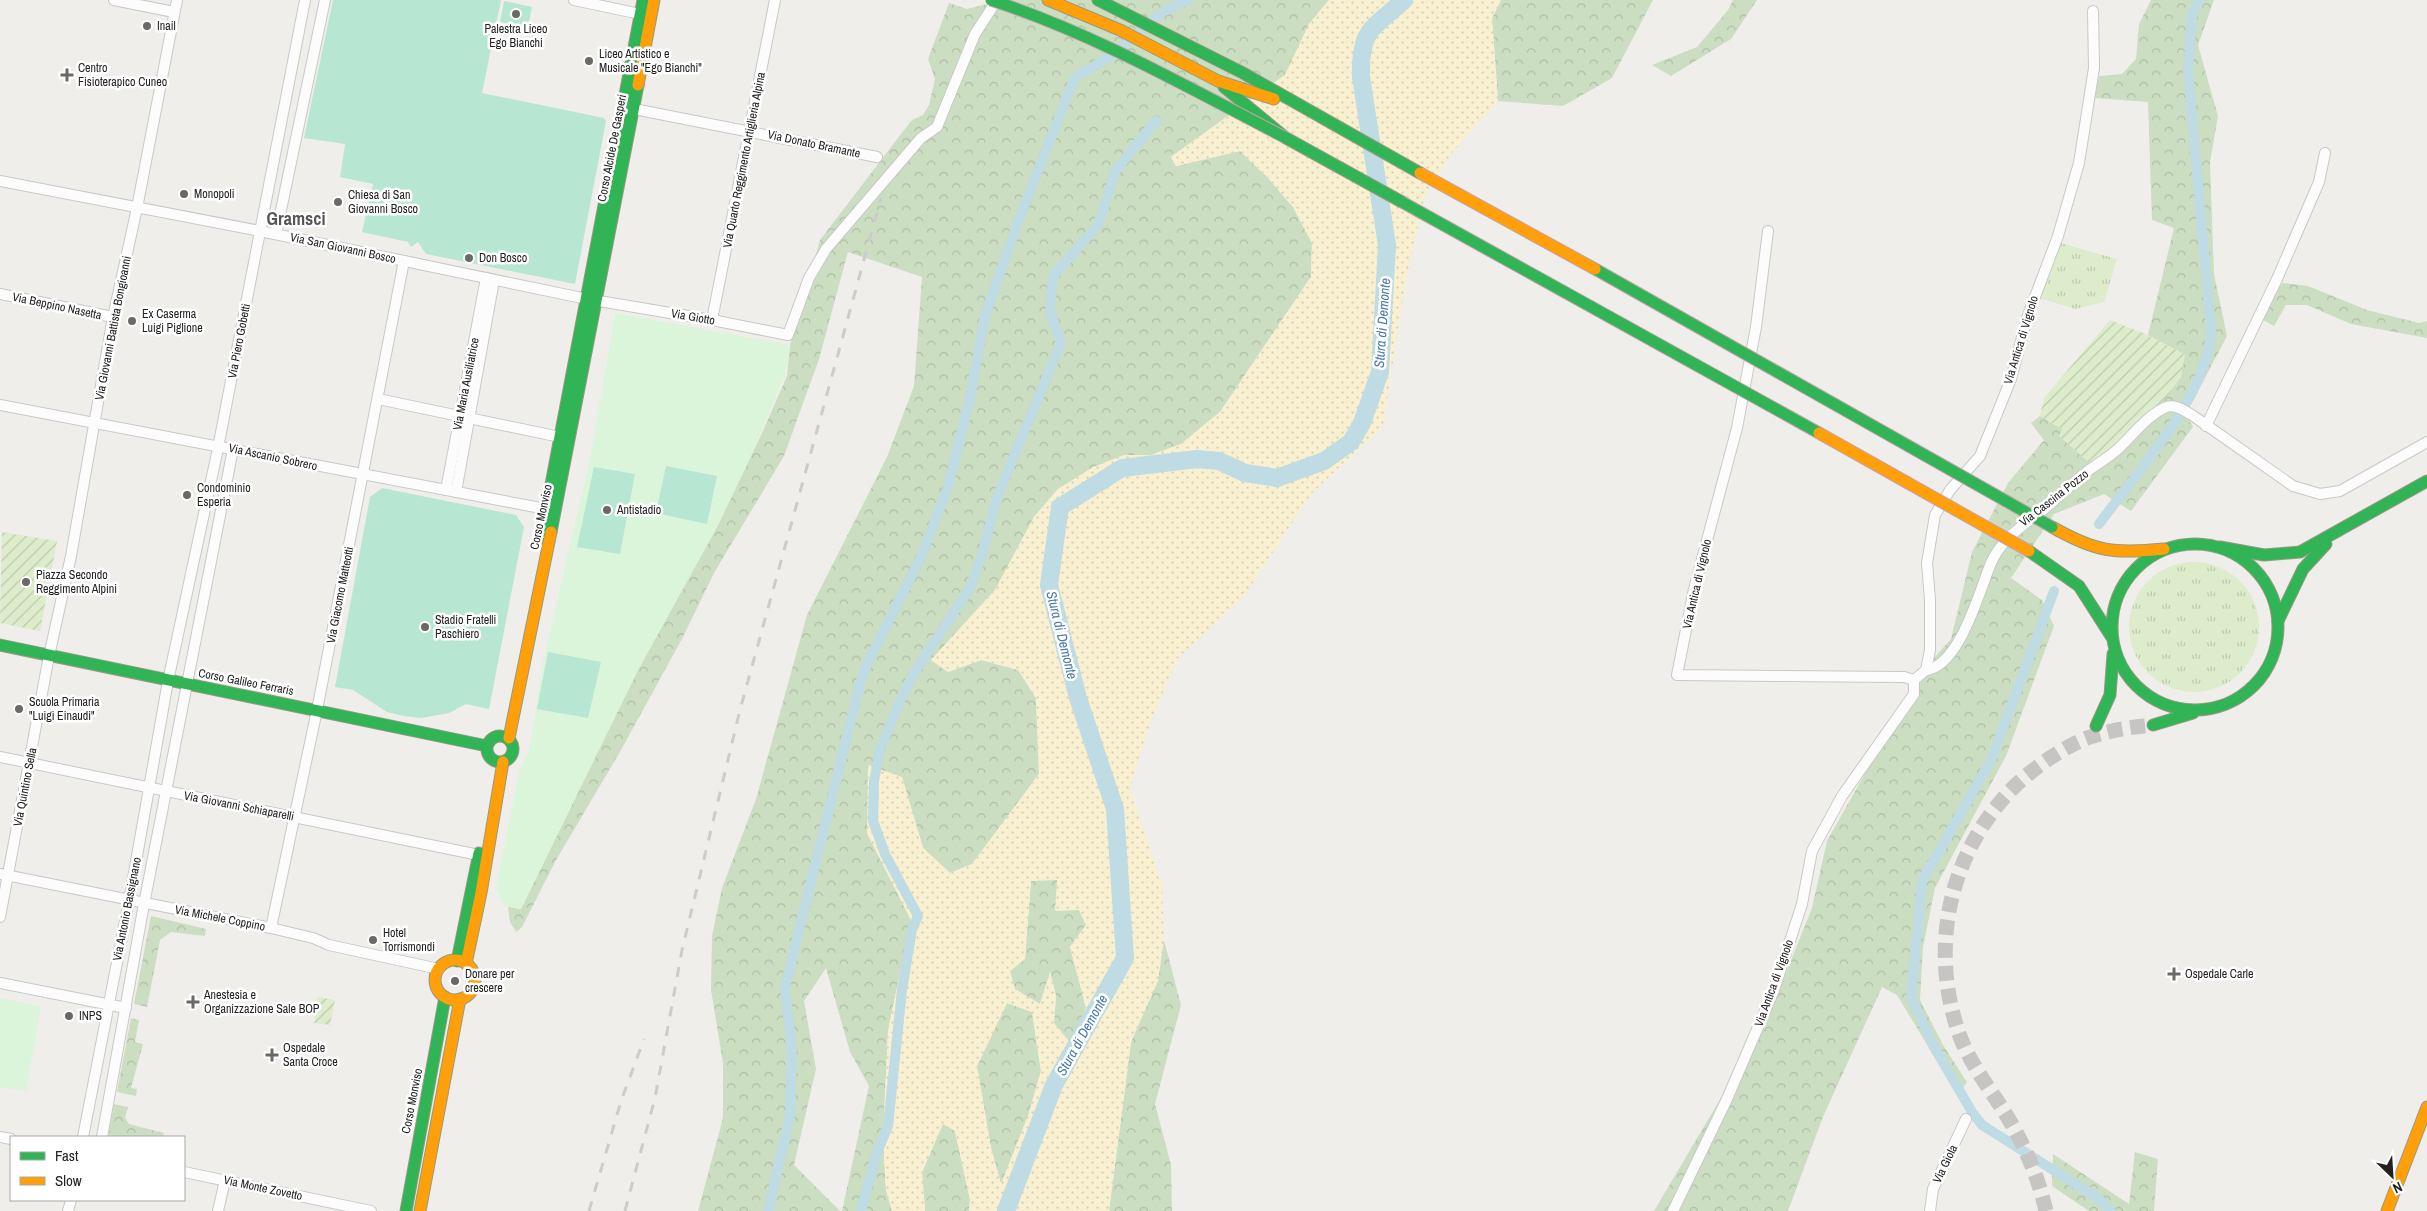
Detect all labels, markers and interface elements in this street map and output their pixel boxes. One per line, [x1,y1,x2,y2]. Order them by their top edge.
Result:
marker: Palestra Liceo Ego Bianchi [510,8,522,20]
place label: Inail [157,18,176,34]
marker: Inail [141,20,153,32]
place label: Palestra Liceo Ego Bianchi [485,21,547,51]
place label: Liceo Artistico e Musicale "Ego Bianchi" [599,46,702,76]
marker: Liceo Artistico e Musicale "Ego Bianchi" [583,55,595,67]
place label: Centro Fisioterapico Cuneo [78,60,167,90]
marker: Centro Fisioterapico Cuneo [60,68,74,82]
street label: Via Quarto Reggimento Artiglieria Alpina [719,70,769,249]
street label: Corso Alcide De Gasperi [594,93,630,203]
street label: Via Donato Bramante [766,126,862,162]
place label: Monopoli [194,186,234,202]
place label: Chiesa di San Giovanni Bosco [348,187,418,217]
marker: Monopoli [178,188,190,200]
marker: Chiesa di San Giovanni Bosco [332,196,344,208]
district label: Gramsci [266,206,326,231]
street label: Via San Giovanni Bosco [289,229,397,267]
place label: Don Bosco [479,250,527,266]
marker: Don Bosco [463,252,475,264]
street label: Via Giovanni Battista Bongioanni [91,255,135,401]
water label: Stura di Demonte [1370,277,1394,369]
street label: Via Beppino Nasetta [11,289,104,323]
street label: Via Antica di Vignolo [2000,294,2042,386]
street label: Via Piero Gobetti [224,302,254,380]
street label: Via Giotto [670,305,716,329]
place label: Ex Caserma Luigi Piglione [142,306,203,336]
marker: Ex Caserma Luigi Piglione [126,315,138,327]
street label: Via Maria Ausiliatrice [449,336,483,432]
street label: Via Ascanio Sobrero [227,440,319,474]
street label: Via Cascina Pozzo [2016,466,2092,530]
place label: Condominio Esperia [197,480,251,510]
street label: Corso Monviso [526,483,556,551]
marker: Condominio Esperia [181,489,193,501]
place label: Antistadio [616,502,661,518]
marker: Antistadio [601,504,613,516]
street label: Via Antica di Vignolo [1679,538,1715,630]
street label: Via Giacomo Matteotti [323,545,357,645]
place label: Piazza Secondo Reggimento Alpini [36,567,117,597]
marker: Piazza Secondo Reggimento Alpini [20,576,32,588]
water label: Stura di Demonte [1042,589,1082,681]
place label: Stadio Fratelli Paschiero [435,612,496,642]
marker: Stadio Fratelli Paschiero [419,621,431,633]
street label: Corso Galileo Ferraris [197,665,295,699]
place label: Scuola Primaria "Luigi Einaudi" [29,694,100,724]
marker: Scuola Primaria "Luigi Einaudi" [13,703,25,715]
street label: Via Quintino Sella [10,746,41,828]
street label: Via Giovanni Schiaparelli [183,787,295,825]
street label: Via Antonio Bassignano [109,856,145,962]
street label: Via Michele Coppino [173,901,267,935]
place label: Hotel Torrismondi [383,925,435,955]
marker: Hotel Torrismondi [367,934,379,946]
street label: Via Antica di Vignolo [1751,937,1797,1029]
place label: Donare per crescere [465,966,515,996]
place label: Ospedale Carle [2185,966,2253,982]
marker: Ospedale Carle [2167,967,2181,981]
marker: Donare per crescere [449,975,461,987]
place label: Anestesia e Organizzazione Sale BOP [203,987,320,1017]
water label: Stura di Demonte [1052,991,1112,1079]
marker: Anestesia e Organizzazione Sale BOP [186,995,200,1009]
place label: INPS [79,1008,102,1024]
marker: INPS [63,1010,75,1022]
place label: Ospedale Santa Croce [283,1040,338,1070]
marker: Ospedale Santa Croce [265,1048,279,1062]
street label: Corso Monviso [398,1067,426,1135]
legend [10,1136,185,1201]
street label: Via Giola [1929,1142,1961,1186]
text: Fast [55,1145,79,1166]
north arrow [2367,1151,2417,1201]
text: Slow [55,1170,82,1191]
street label: Via Monte Zovetto [222,1172,304,1204]
text: N [2390,1178,2405,1198]

